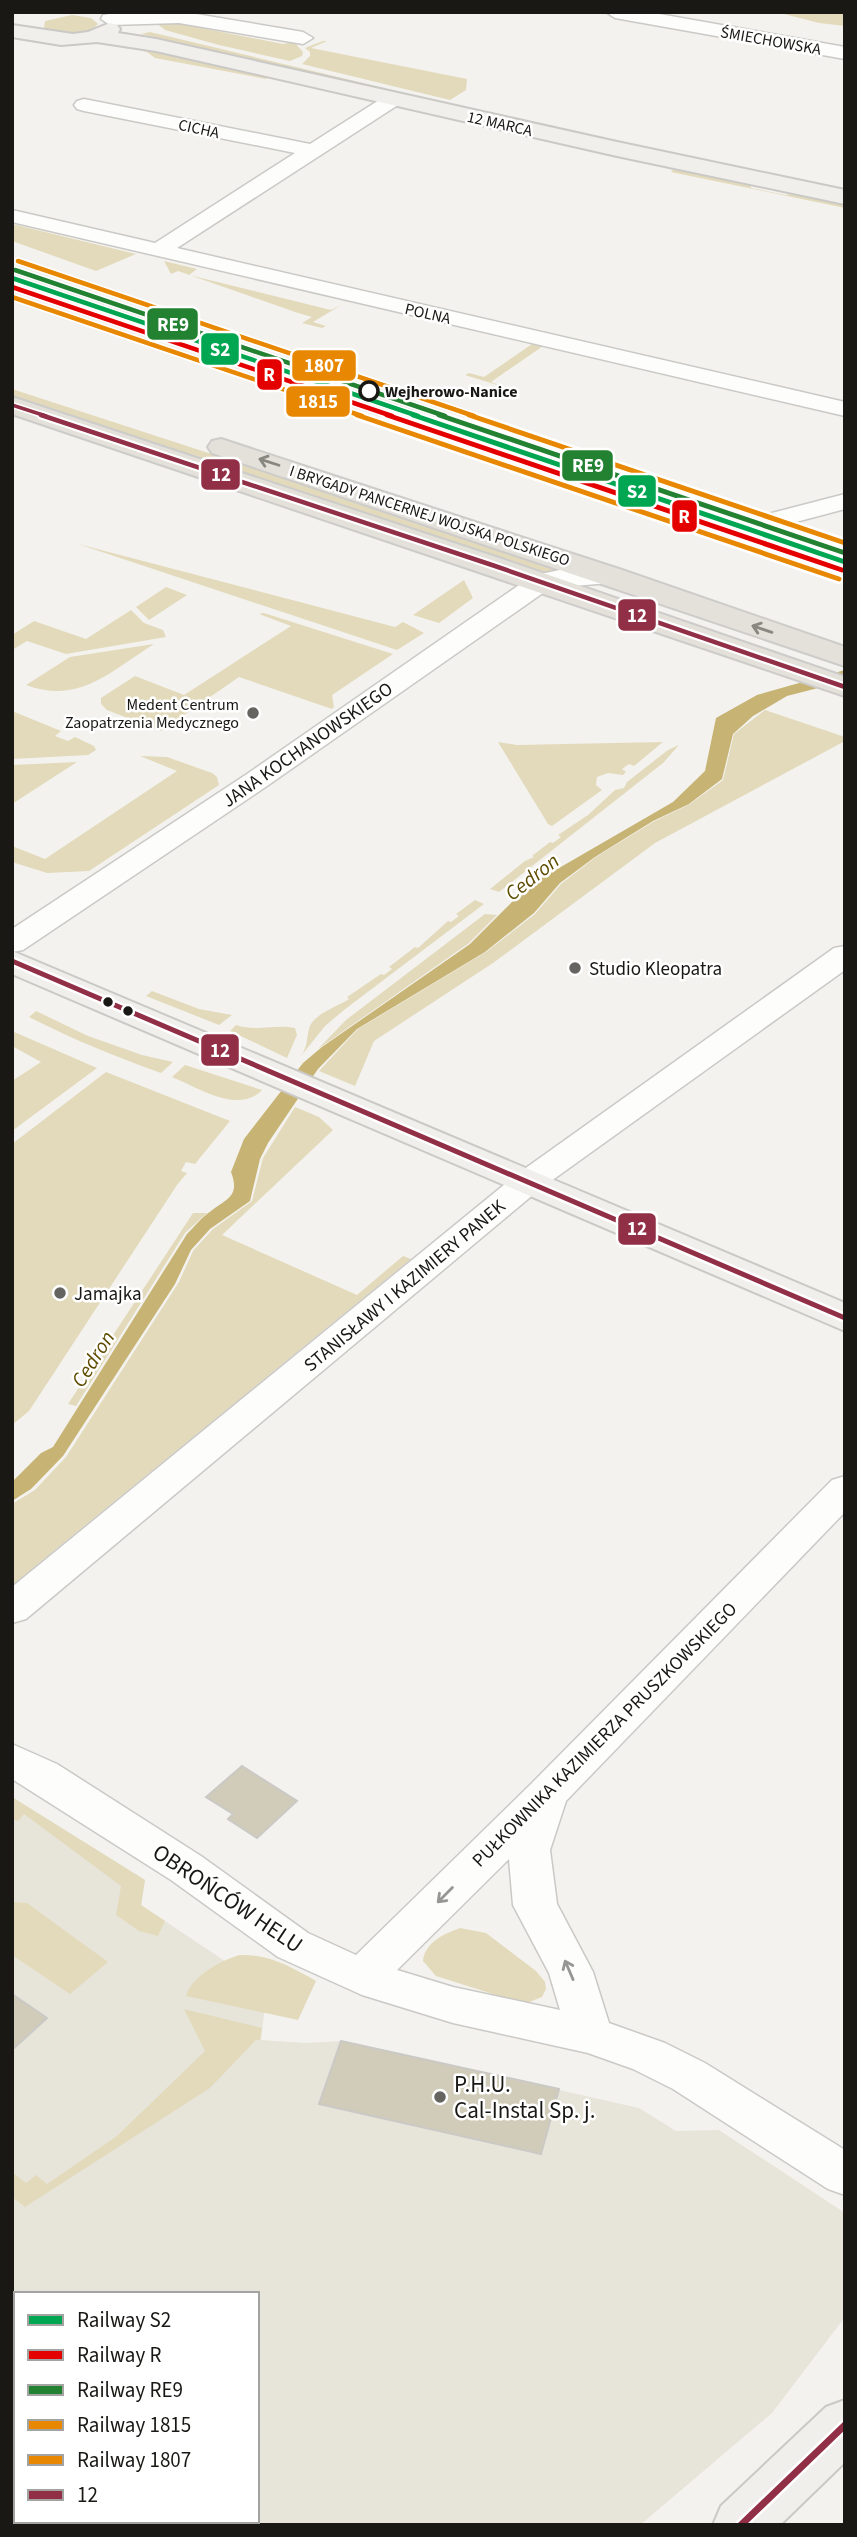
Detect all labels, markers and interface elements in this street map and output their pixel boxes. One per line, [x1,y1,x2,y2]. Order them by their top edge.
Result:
street label: ŚMIECHOWSKA [719,21,823,61]
street label: 12 MARCA [465,106,535,142]
street label: CICHA [176,114,222,144]
street label: POLNA [403,298,453,330]
line badge: RE9 [146,307,199,341]
text: RE9 [157,312,189,339]
line badge: S2 [200,332,240,366]
text: S2 [210,337,230,364]
line badge: 1807 [291,349,357,382]
text: 1807 [304,353,344,380]
line badge: R [256,358,283,391]
text: R [263,362,275,389]
marker: Wejherowo-Nanice [359,381,379,401]
place label: Wejherowo-Nanice [385,381,518,403]
line badge: 1815 [285,385,351,418]
text: 1815 [298,389,338,416]
line badge: RE9 [561,449,614,482]
text: RE9 [572,453,604,480]
one-way arrow [258,455,280,467]
line badge: 12 [200,458,241,491]
street label: I BRYGADY PANCERNEJ WOJSKA POLSKIEGO [287,460,573,572]
text: 12 [211,462,231,489]
line badge: S2 [617,474,657,508]
text: S2 [627,479,647,506]
line badge: R [671,499,698,533]
text: R [678,504,690,531]
line badge: 12 [617,598,657,632]
text: 12 [627,603,647,630]
one-way arrow [752,622,774,634]
street label: JANA KOCHANOWSKIEGO [217,676,399,814]
place label: Medent Centrum Zaopatrzenia Medycznego [65,694,239,734]
marker: Medent Centrum Zaopatrzenia Medycznego [245,705,261,721]
water label: Cedron [498,846,566,908]
place label: Studio Kleopatra [589,956,722,983]
marker: Studio Kleopatra [567,960,583,976]
unlabelled marker [101,995,115,1009]
unlabelled marker [121,1004,135,1018]
line badge: 12 [200,1033,240,1067]
text: 12 [210,1038,230,1065]
street label: STANISŁAWY I KAZIMIERY PANEK [298,1194,512,1379]
line badge: 12 [617,1212,657,1246]
text: 12 [627,1216,647,1243]
place label: Jamajka [74,1281,142,1308]
marker: Jamajka [52,1285,68,1301]
water label: Cedron [64,1325,122,1393]
street label: PUŁKOWNIKA KAZIMIERZA PRUSZKOWSKIEGO [466,1596,744,1874]
street label: OBROŃCÓW HELU [146,1836,309,1961]
one-way arrow [437,1886,454,1903]
one-way arrow [562,1960,575,1982]
place label: P.H.U. Cal-Instal Sp. j. [454,2068,595,2127]
marker: P.H.U. Cal-Instal Sp. j. [432,2089,448,2105]
legend [14,2292,259,2523]
text: Railway S2 [77,2305,171,2335]
text: Railway R [77,2340,161,2370]
text: Railway RE9 [77,2375,183,2405]
text: Railway 1815 [77,2410,191,2440]
text: Railway 1807 [77,2445,191,2475]
text: 12 [77,2480,98,2510]

